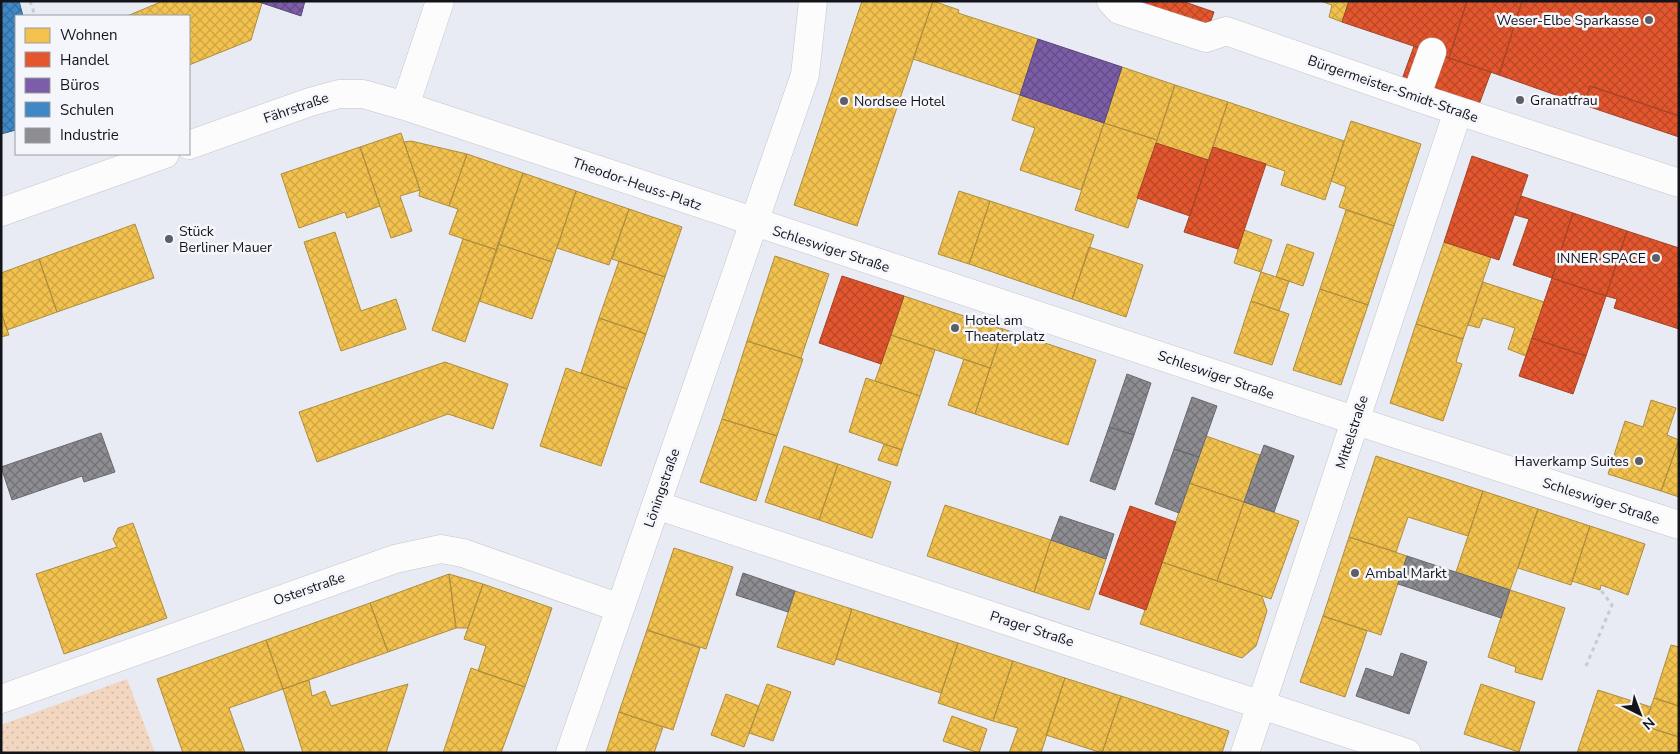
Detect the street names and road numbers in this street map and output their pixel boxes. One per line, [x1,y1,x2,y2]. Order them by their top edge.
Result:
street label: Bürgermeister-Smidt-Straße [1305,51,1481,127]
street label: Fährstraße [261,88,331,128]
street label: Theodor-Heuss-Platz [570,153,705,215]
street label: Schleswiger Straße [770,221,892,277]
street label: Schleswiger Straße [1155,346,1277,404]
street label: Mittelstraße [1331,393,1373,471]
street label: Löningstraße [640,446,684,530]
street label: Schleswiger Straße [1540,473,1662,529]
street label: Osterstraße [271,568,347,610]
street label: Prager Straße [988,606,1076,652]

